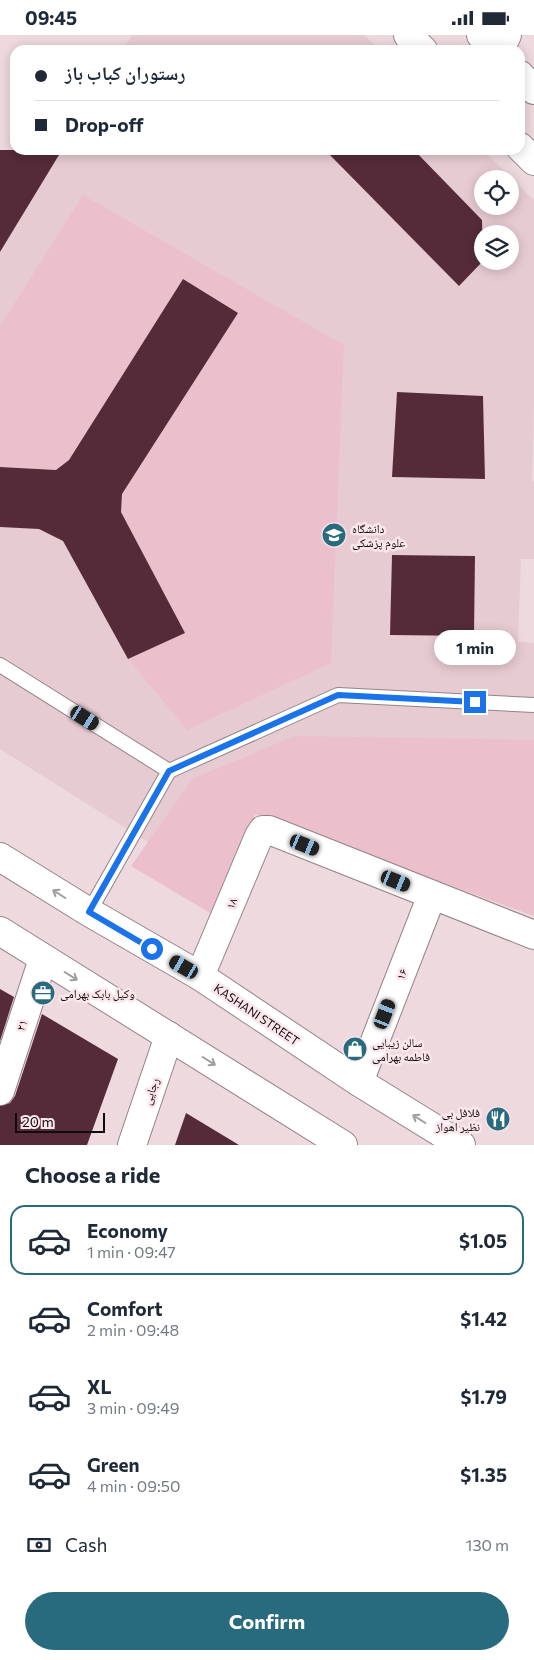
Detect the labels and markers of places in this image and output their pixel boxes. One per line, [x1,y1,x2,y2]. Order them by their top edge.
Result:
place label: دانشگاه علوم پزشکی [352,521,405,551]
school or university icon: دانشگاه علوم پزشکی [321,522,347,548]
office icon: وکیل بابک بهرامی [30,980,56,1006]
place label: وکیل بابک بهرامی [60,986,135,1001]
place label: سالن زیبایی فاطمه بهرامی [372,1035,430,1064]
shop icon: سالن زیبایی فاطمه بهرامی [342,1036,368,1062]
place label: فلافل بی نظیر اهواز [435,1105,480,1134]
restaurant icon: فلافل بی نظیر اهواز [485,1106,511,1132]

